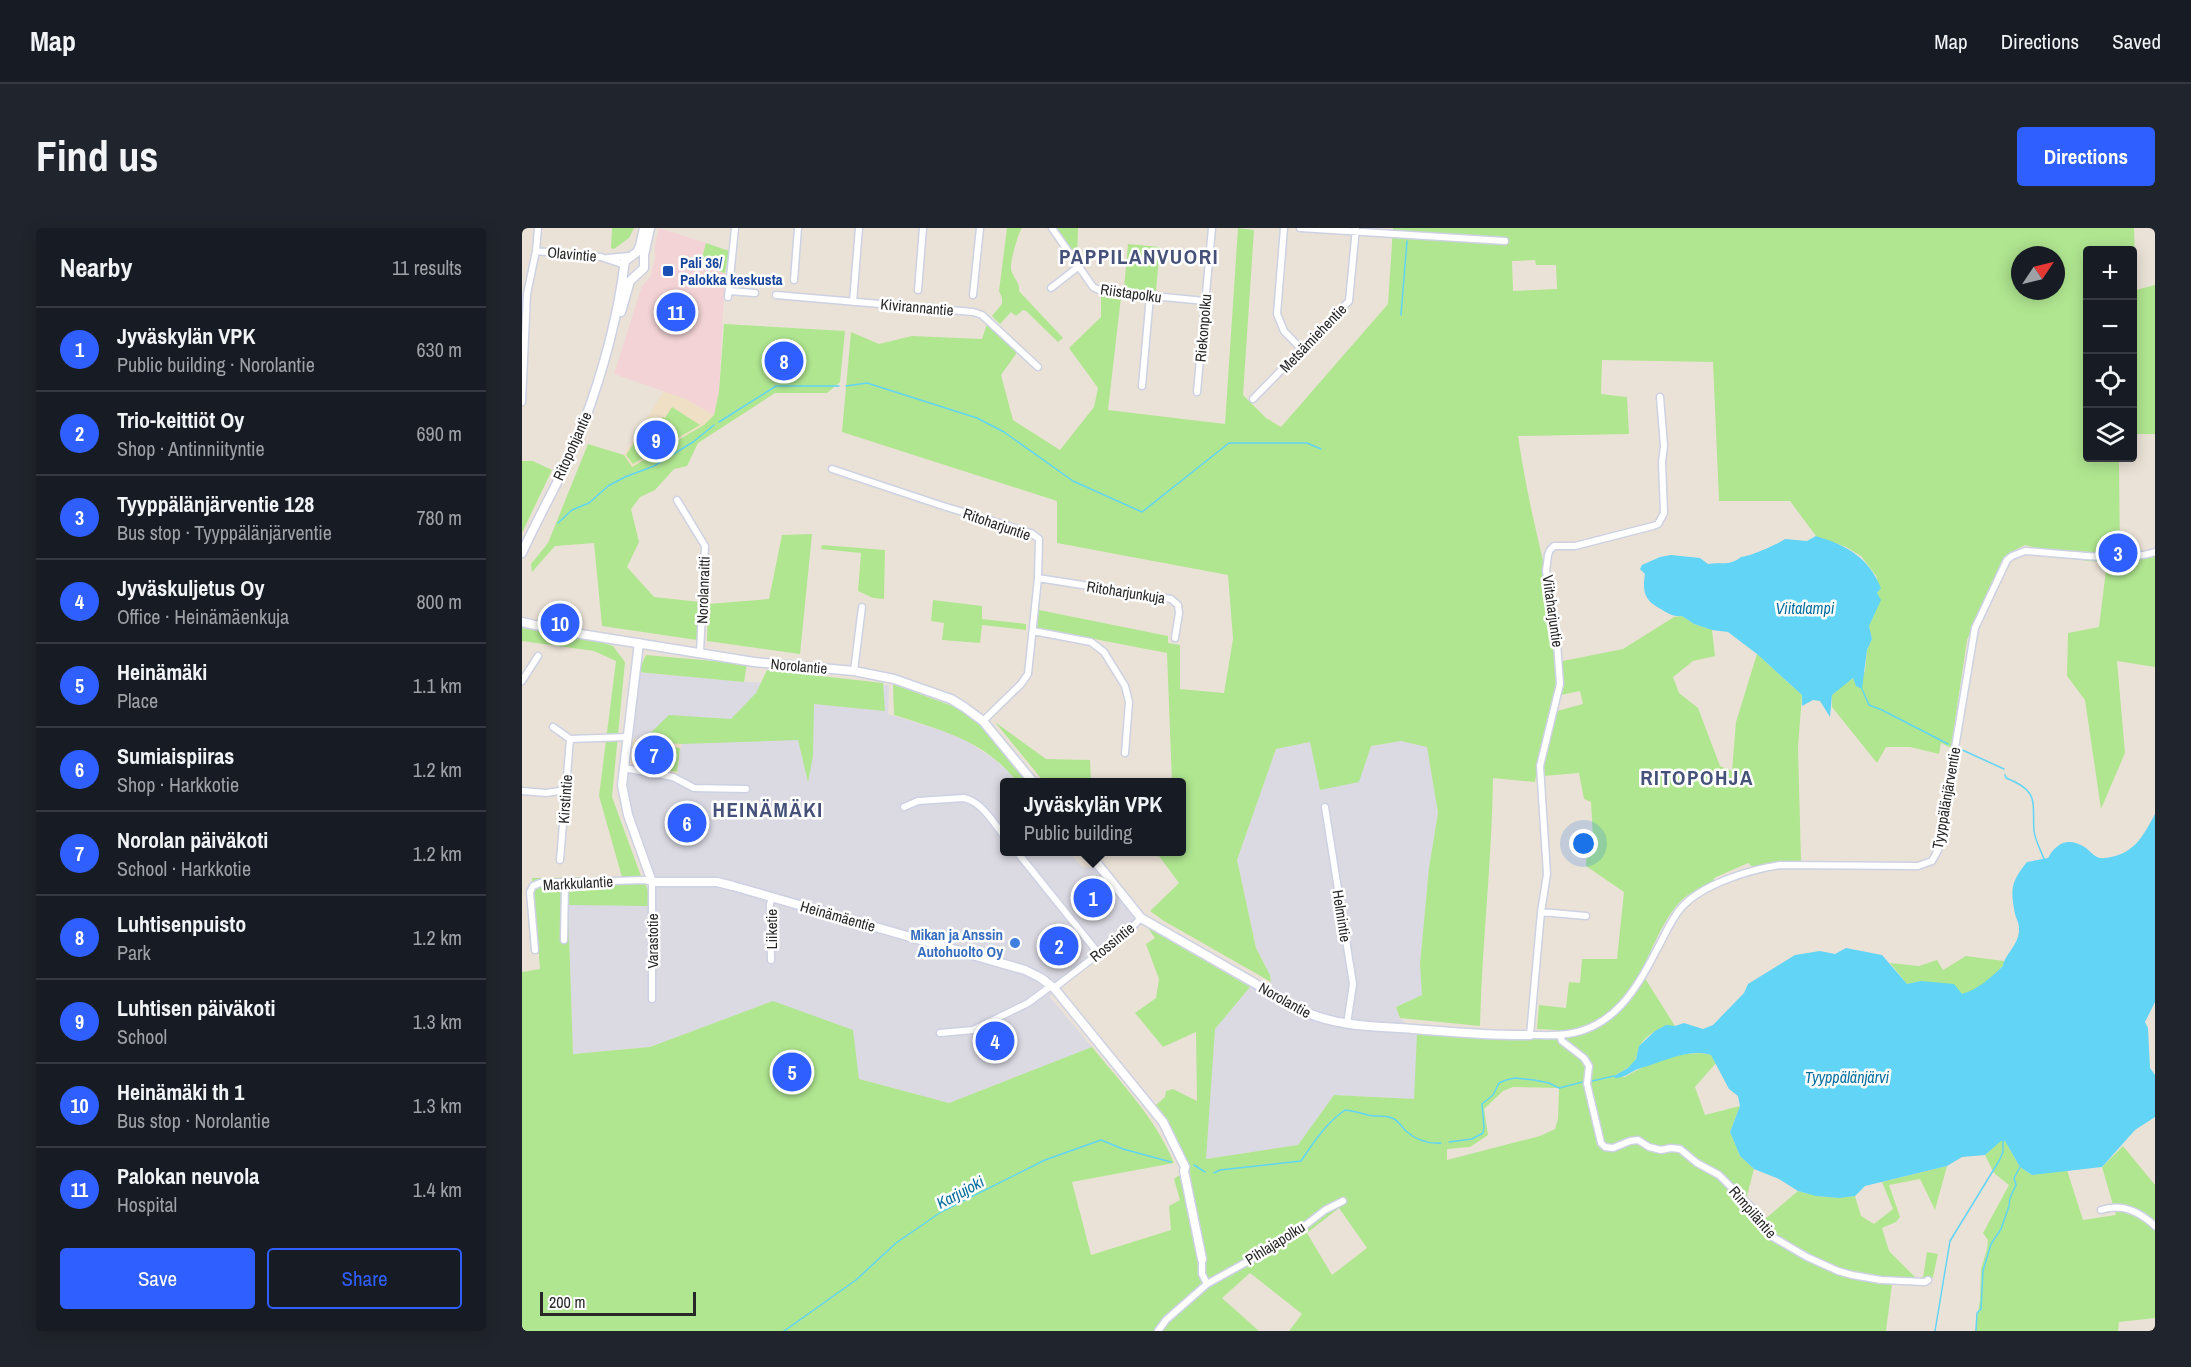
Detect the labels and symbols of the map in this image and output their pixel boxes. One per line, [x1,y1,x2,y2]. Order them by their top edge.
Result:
street label: Olavintie [547,241,598,267]
district label: PAPPILANVUORI [1059,242,1219,271]
north arrow [2011,246,2065,300]
place label: Pali 36/ Palokka keskusta [680,252,783,290]
marker: Pali 36/ Palokka keskusta [661,264,675,278]
street label: Riistapolku [1099,278,1163,308]
pin: 11 [656,290,696,334]
street label: Kivirannantie [880,293,955,321]
street label: Riekonpolku [1190,293,1216,363]
street label: Metsämiehentie [1275,299,1351,377]
pin: 8 [764,338,804,384]
street label: Ritopohjantie [548,408,597,484]
pin: 9 [636,418,676,462]
street label: Ritoharjuntie [960,503,1034,545]
pin: 3 [2098,530,2138,576]
street label: Norolanraitti [691,556,715,624]
street label: Viitaharjuntie [1538,573,1568,649]
street label: Ritoharjunkuja [1085,575,1167,609]
water label: Viitalampi [1776,597,1835,619]
pin: 10 [540,600,579,646]
street label: Norolantie [770,653,828,679]
pin: 7 [634,732,674,778]
street label: Tyyppälänjärventie [1927,745,1965,851]
district label: RITOPOHJA [1640,763,1754,792]
street label: Kirstintie [553,774,577,824]
district label: HEINÄMÄKI [712,795,824,824]
pin: 6 [668,800,706,846]
your location [1569,829,1598,858]
street label: Markkulantie [542,871,614,895]
pin: 1 [1074,876,1112,920]
street label: Helmintie [1328,888,1357,944]
street label: Heinämäentie [798,895,878,937]
street label: Liiketie [761,909,782,949]
street label: Varastotie [642,913,663,969]
street label: Rossintie [1085,917,1139,967]
place label: Mikan ja Anssin Autohuolto Oy [910,924,1003,962]
pin: 2 [1040,924,1078,968]
marker: Mikan ja Anssin Autohuolto Oy [1008,936,1022,950]
street label: Norolantie [1255,977,1315,1023]
pin: 4 [976,1018,1014,1064]
pin: 5 [772,1050,812,1094]
water label: Tyyppälänjärvi [1805,1066,1890,1088]
water label: Karjujoki [932,1170,988,1214]
street label: Rimpiläntie [1724,1181,1782,1243]
street label: Pihlajapolku [1241,1216,1309,1270]
scale bar [540,1289,696,1316]

